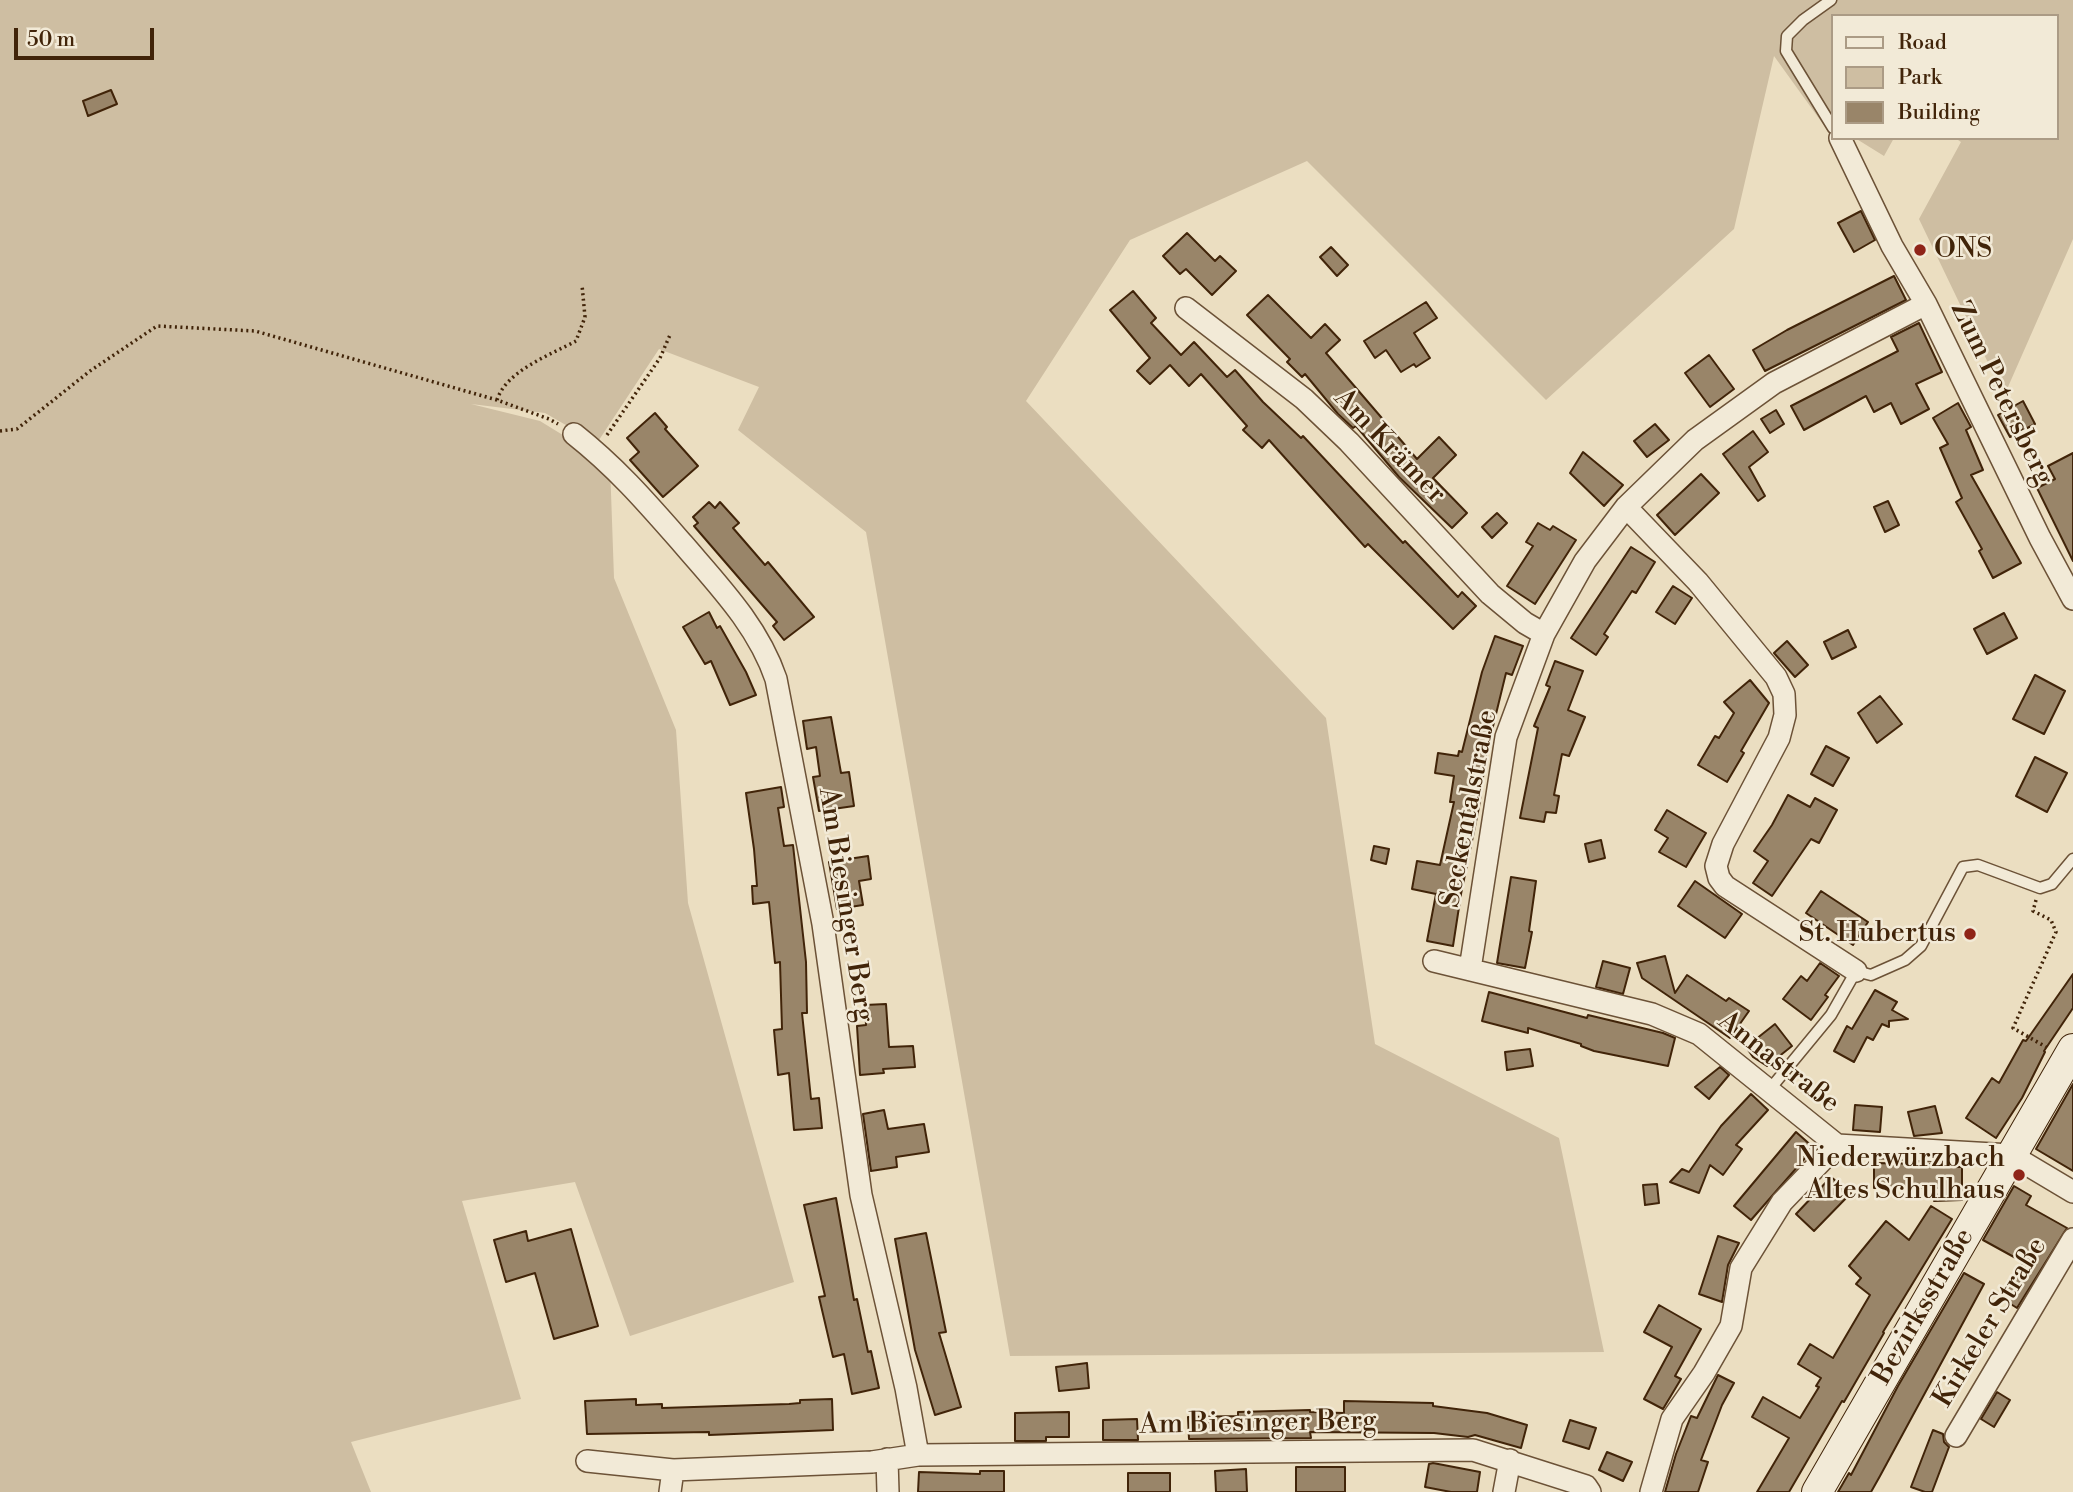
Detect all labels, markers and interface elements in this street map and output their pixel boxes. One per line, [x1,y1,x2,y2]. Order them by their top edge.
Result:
scale bar [18,14,158,58]
legend [1832,14,2059,140]
text: 50 m [27,27,75,53]
text: Road [1898,30,1947,56]
text: Park [1898,65,1942,91]
text: Building [1898,100,1980,126]
place label: ONS [1934,233,1992,267]
marker: ONS [1912,242,1928,258]
street label: Zum Petersberg [1942,296,2060,492]
street label: Am Krämer [1326,383,1452,511]
street label: Seckentalstraße [1434,707,1506,911]
street label: Am Biesinger Berg [810,785,880,1025]
place label: St. Hubertus [1798,917,1956,951]
marker: St. Hubertus [1962,926,1978,942]
street label: Annastraße [1710,1005,1846,1121]
place label: Niederwürzbach Altes Schulhaus [1796,1142,2005,1208]
marker: Niederwürzbach Altes Schulhaus [2011,1167,2027,1183]
street label: Bezirksstraße [1866,1223,1982,1391]
street label: Kirkeler Straße [1927,1232,2055,1414]
street label: Am Biesinger Berg [1139,1405,1377,1443]

